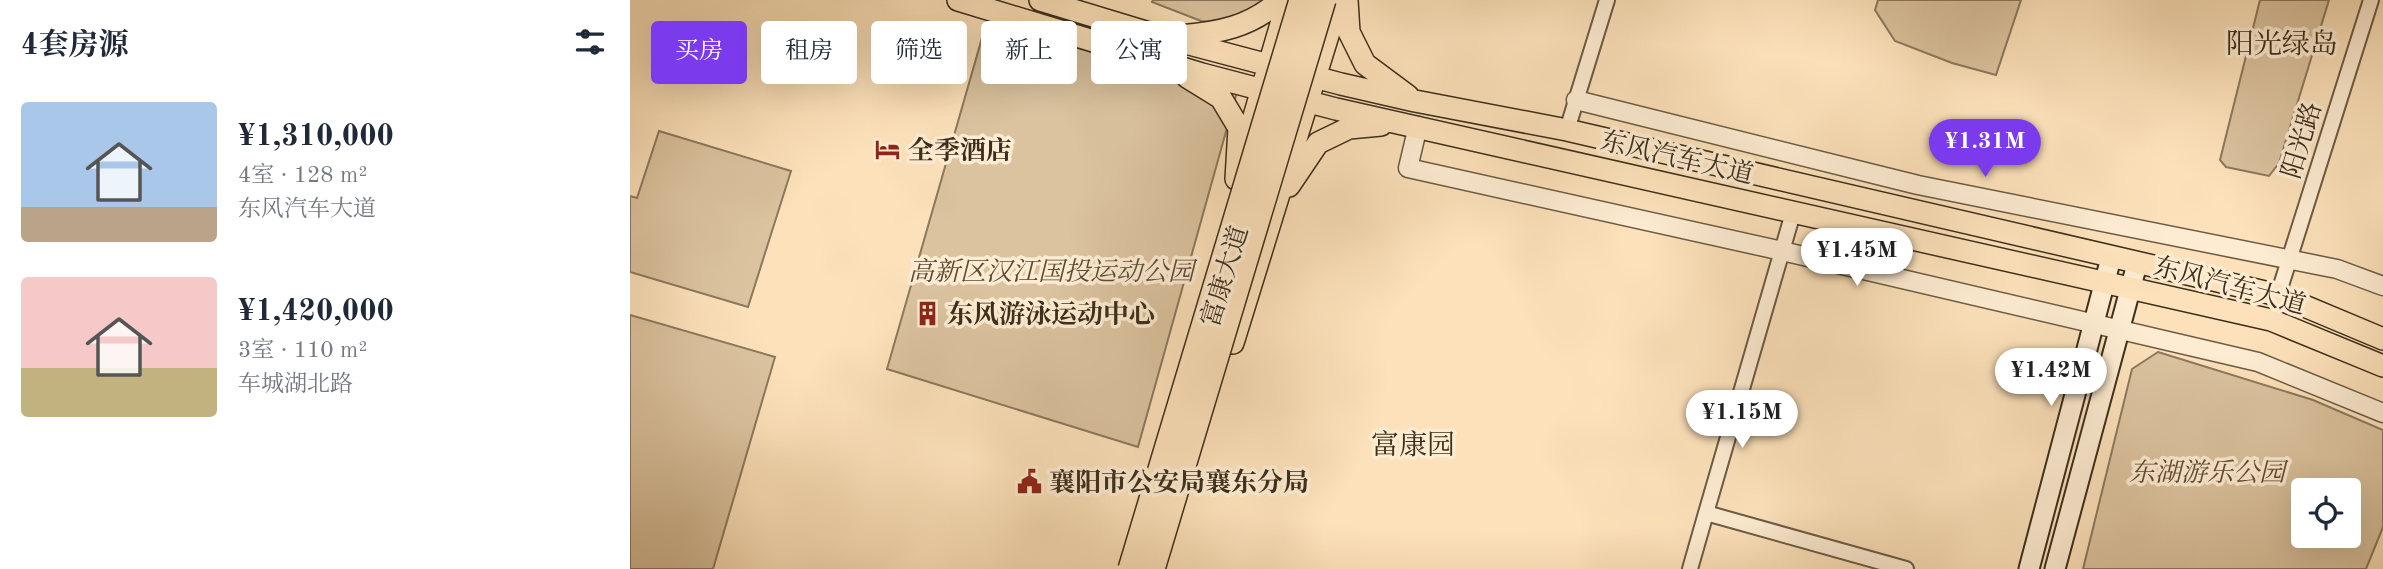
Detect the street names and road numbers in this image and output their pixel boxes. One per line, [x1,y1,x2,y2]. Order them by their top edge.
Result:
street label: 阳光路 [2277,99,2327,182]
street label: 东风汽车大道 [1598,127,1756,189]
street label: 富康大道 [1195,222,1254,330]
street label: 东风汽车大道 [2151,252,2309,320]

